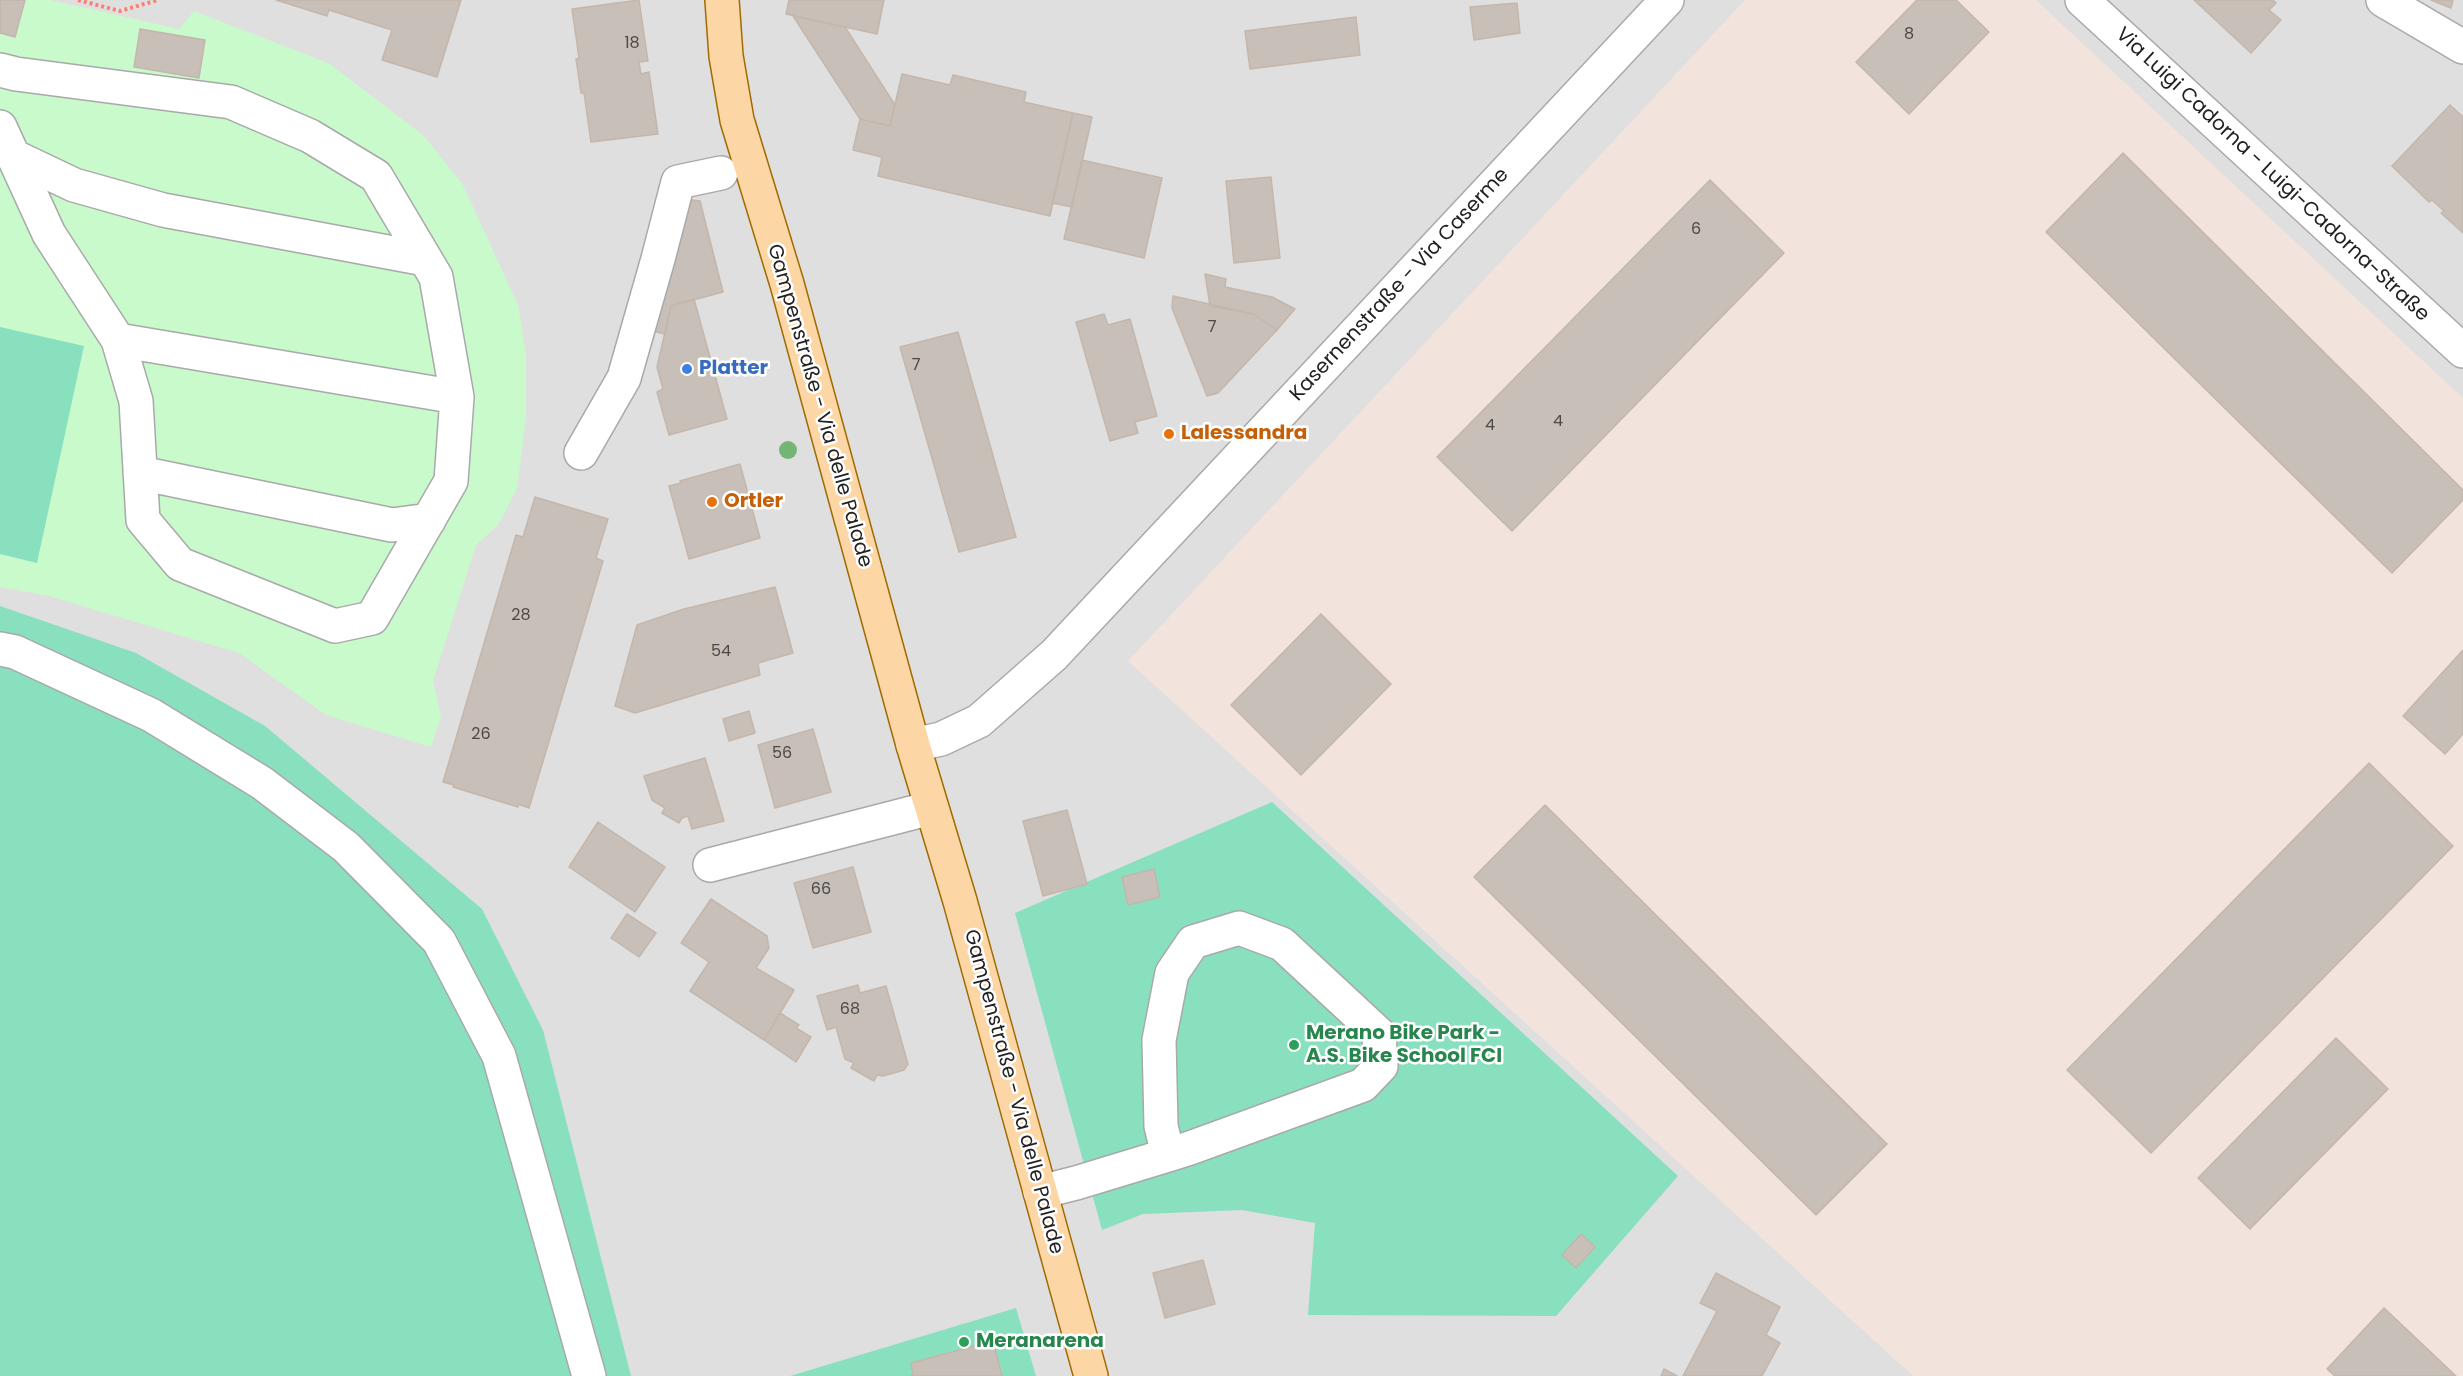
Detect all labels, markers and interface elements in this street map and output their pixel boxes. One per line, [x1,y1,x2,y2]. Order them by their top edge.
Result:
street label: Via Luigi Cadorna - Luigi-Cadorna-Straße [2110,23,2434,327]
house number: 8 [1904,25,1914,45]
house number: 18 [624,34,640,54]
street label: Kasernenstraße - Via Caserme [1286,164,1514,406]
house number: 6 [1691,220,1701,240]
street label: Gampenstraße - Via delle Palade [761,242,877,570]
house number: 7 [1208,318,1216,338]
house number: 7 [912,356,920,376]
place label: Platter [699,357,768,381]
marker: Platter [680,362,694,376]
house number: 4 [1553,412,1563,432]
house number: 4 [1485,416,1495,436]
place label: Lalessandra [1181,422,1307,446]
marker: Lalessandra [1162,427,1176,441]
place label: Ortler [724,490,783,514]
marker: Ortler [705,495,719,509]
house number: 28 [511,606,531,626]
house number: 54 [711,642,731,662]
house number: 26 [471,725,491,745]
house number: 56 [772,744,792,764]
house number: 66 [811,880,831,900]
street label: Gampenstraße - Via delle Palade [958,927,1068,1257]
house number: 68 [840,1000,860,1020]
place label: Merano Bike Park - A.S. Bike School FCI [1306,1022,1502,1069]
marker: Merano Bike Park - A.S. Bike School FCI [1287,1038,1301,1052]
place label: Meranarena [976,1330,1104,1354]
marker: Meranarena [957,1335,971,1349]

